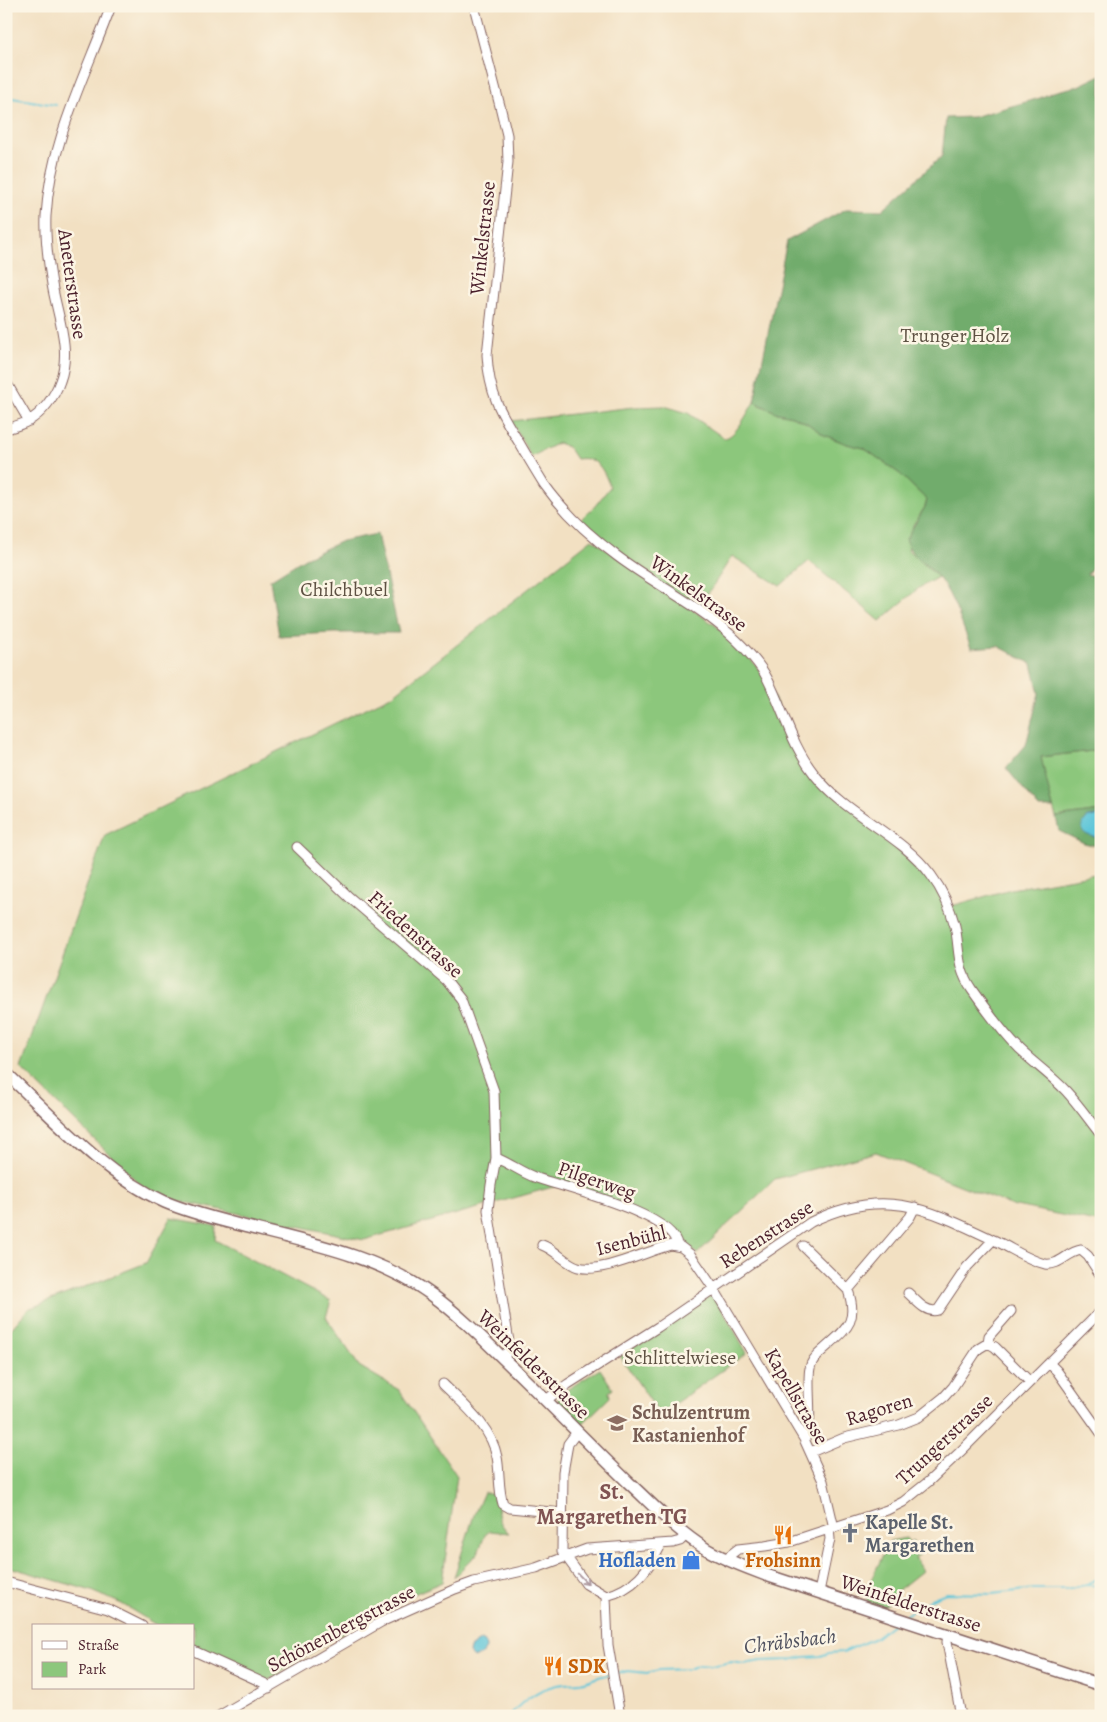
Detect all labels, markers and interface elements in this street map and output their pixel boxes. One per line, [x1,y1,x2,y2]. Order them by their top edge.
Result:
street label: Winkelstrasse [463,180,502,297]
street label: Aneterstrasse [51,226,94,341]
park label: Trunger Holz [900,322,1010,349]
street label: Winkelstrasse [644,548,753,638]
park label: Chilchbuel [300,576,388,603]
street label: Friedenstrasse [362,884,469,984]
street label: Pilgerweg [554,1155,639,1206]
street label: Rebenstrasse [714,1194,819,1275]
street label: Isenbühl [593,1219,669,1262]
street label: Weinfelderstrasse [471,1303,596,1425]
street label: Kapellstrasse [758,1343,835,1450]
park label: Schlittelwiese [624,1344,736,1371]
street label: Ragoren [842,1387,916,1432]
street label: Trungerstrasse [890,1388,998,1491]
place label: Schulzentrum Kastanienhof [632,1399,750,1449]
school or university icon: Schulzentrum Kastanienhof [606,1412,628,1434]
district label: St. Margarethen TG [537,1477,687,1532]
place label: Kapelle St. Margarethen [865,1509,974,1559]
church icon: Kapelle St. Margarethen [839,1522,861,1544]
restaurant icon: Frohsinn [772,1524,794,1546]
place label: Hofladen [598,1547,676,1574]
place label: Frohsinn [745,1547,821,1574]
shop icon: Hofladen [680,1549,702,1571]
street label: Weinfelderstrasse [836,1568,985,1639]
one-way arrow [577,1573,589,1585]
street label: Schönenbergstrasse [263,1578,420,1679]
water label: Chräbsbach [742,1621,838,1661]
legend [32,1624,195,1690]
text: Straße [78,1635,119,1655]
place label: SDK [568,1653,607,1680]
restaurant icon: SDK [542,1655,564,1677]
text: Park [78,1659,107,1679]

